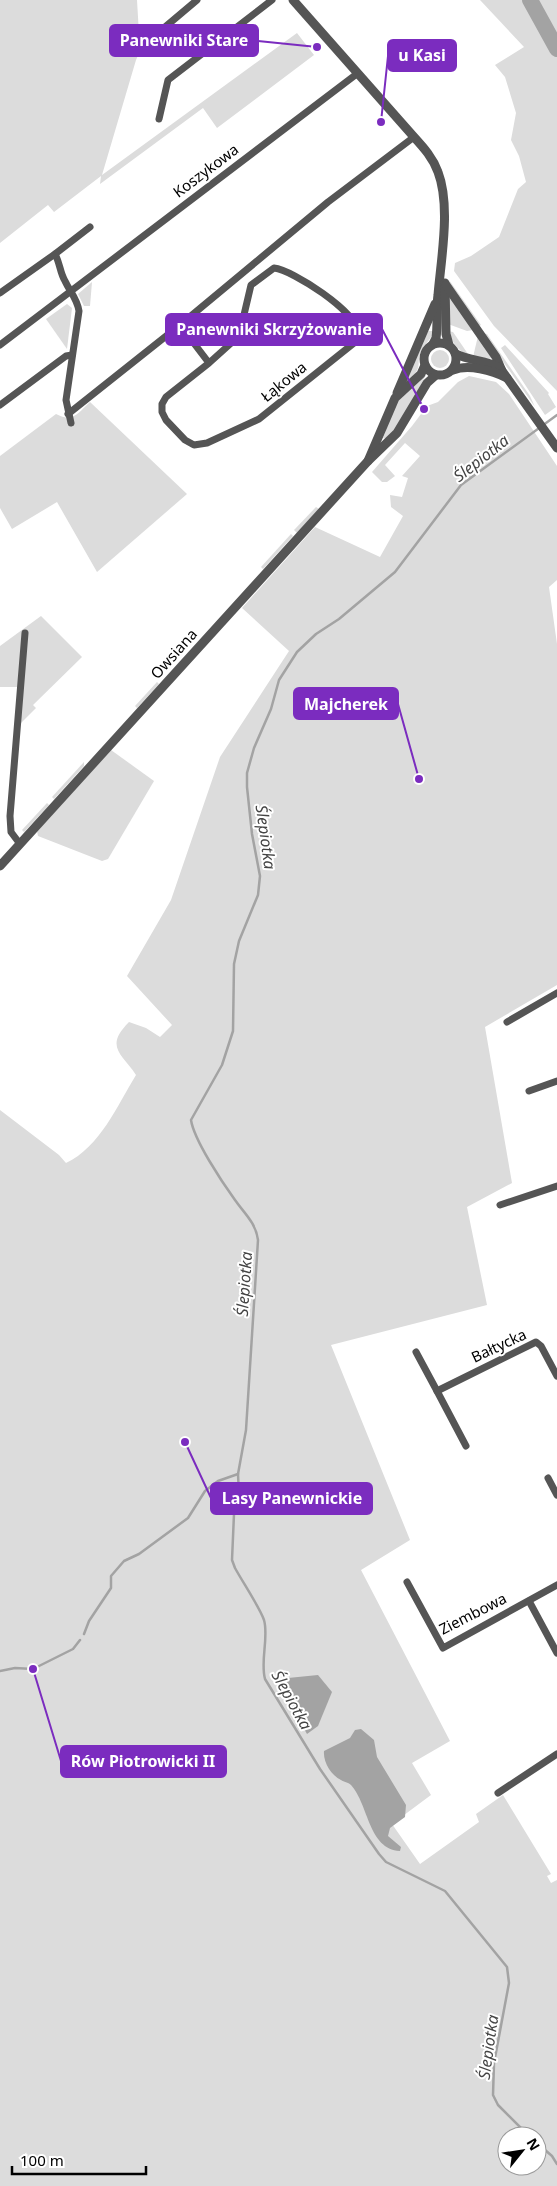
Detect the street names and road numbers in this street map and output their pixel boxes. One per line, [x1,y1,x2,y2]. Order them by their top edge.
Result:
street label: Koszykowa [169,139,242,201]
street label: Łąkowa [256,357,310,406]
street label: Owsiana [146,624,201,683]
street label: Bałtycka [468,1324,529,1367]
street label: Ziembowa [435,1588,510,1639]

